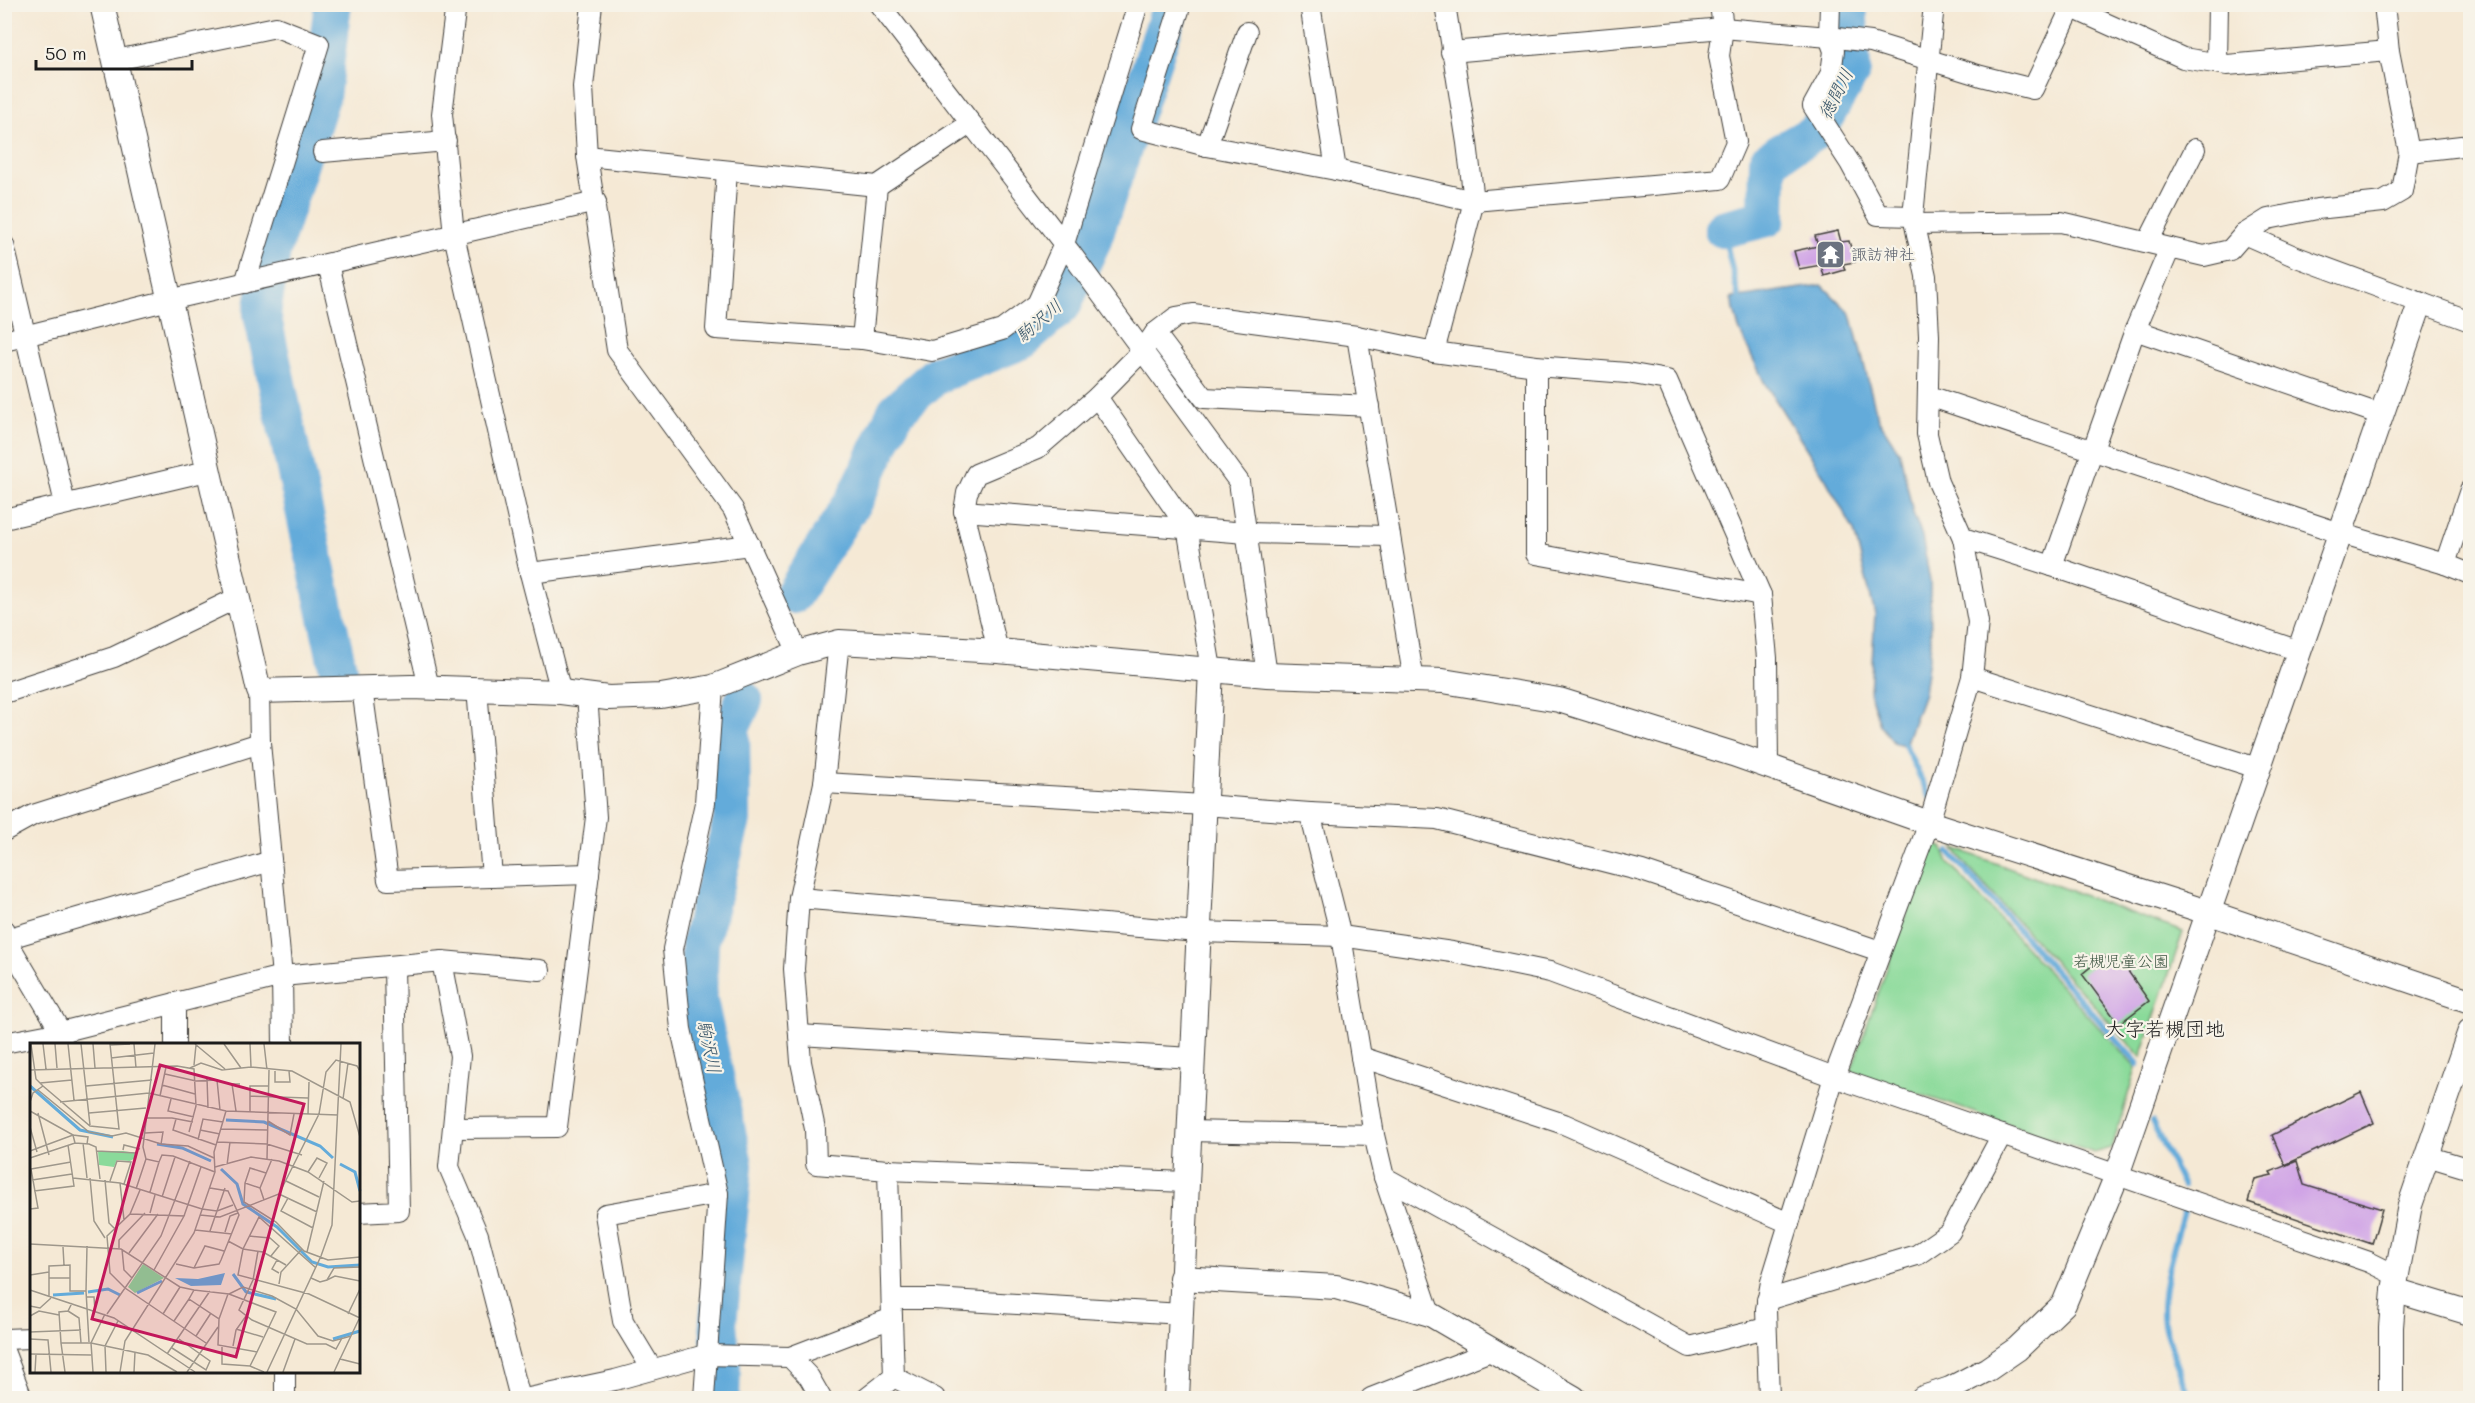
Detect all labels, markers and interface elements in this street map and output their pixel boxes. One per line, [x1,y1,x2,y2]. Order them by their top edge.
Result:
scale bar [36,33,192,71]
text: 50 m [45,41,87,65]
water label: 徳間川 [1812,64,1858,123]
temple icon: 諏訪神社 [1814,238,1846,270]
place label: 諏訪神社 [1851,243,1915,264]
water label: 駒沢川 [1010,293,1067,347]
park label: 若槻児童公園 [2073,950,2169,971]
district label: 大字若槻団地 [2105,1015,2225,1041]
water label: 駒沢川 [693,1018,727,1076]
inset map [30,1043,360,1373]

